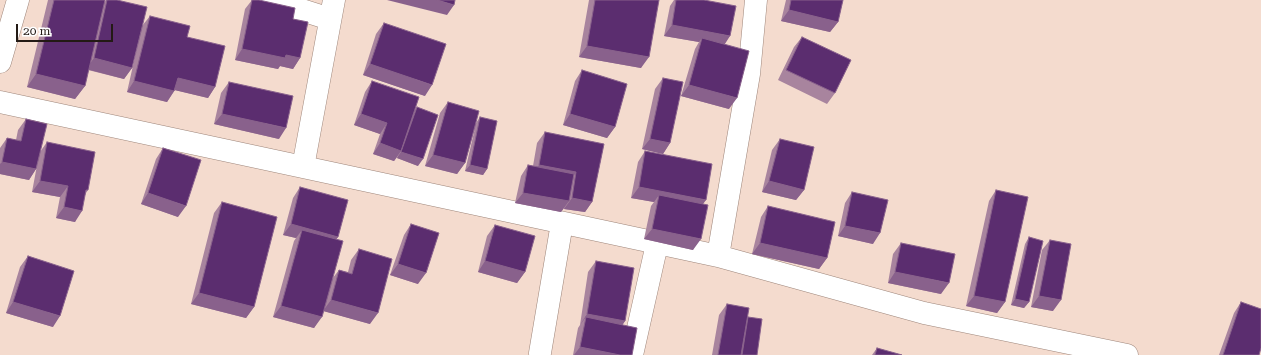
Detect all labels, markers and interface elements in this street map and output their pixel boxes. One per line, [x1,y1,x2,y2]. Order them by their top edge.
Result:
scale bar [18,16,115,42]
text: 20 m [23,24,50,38]

